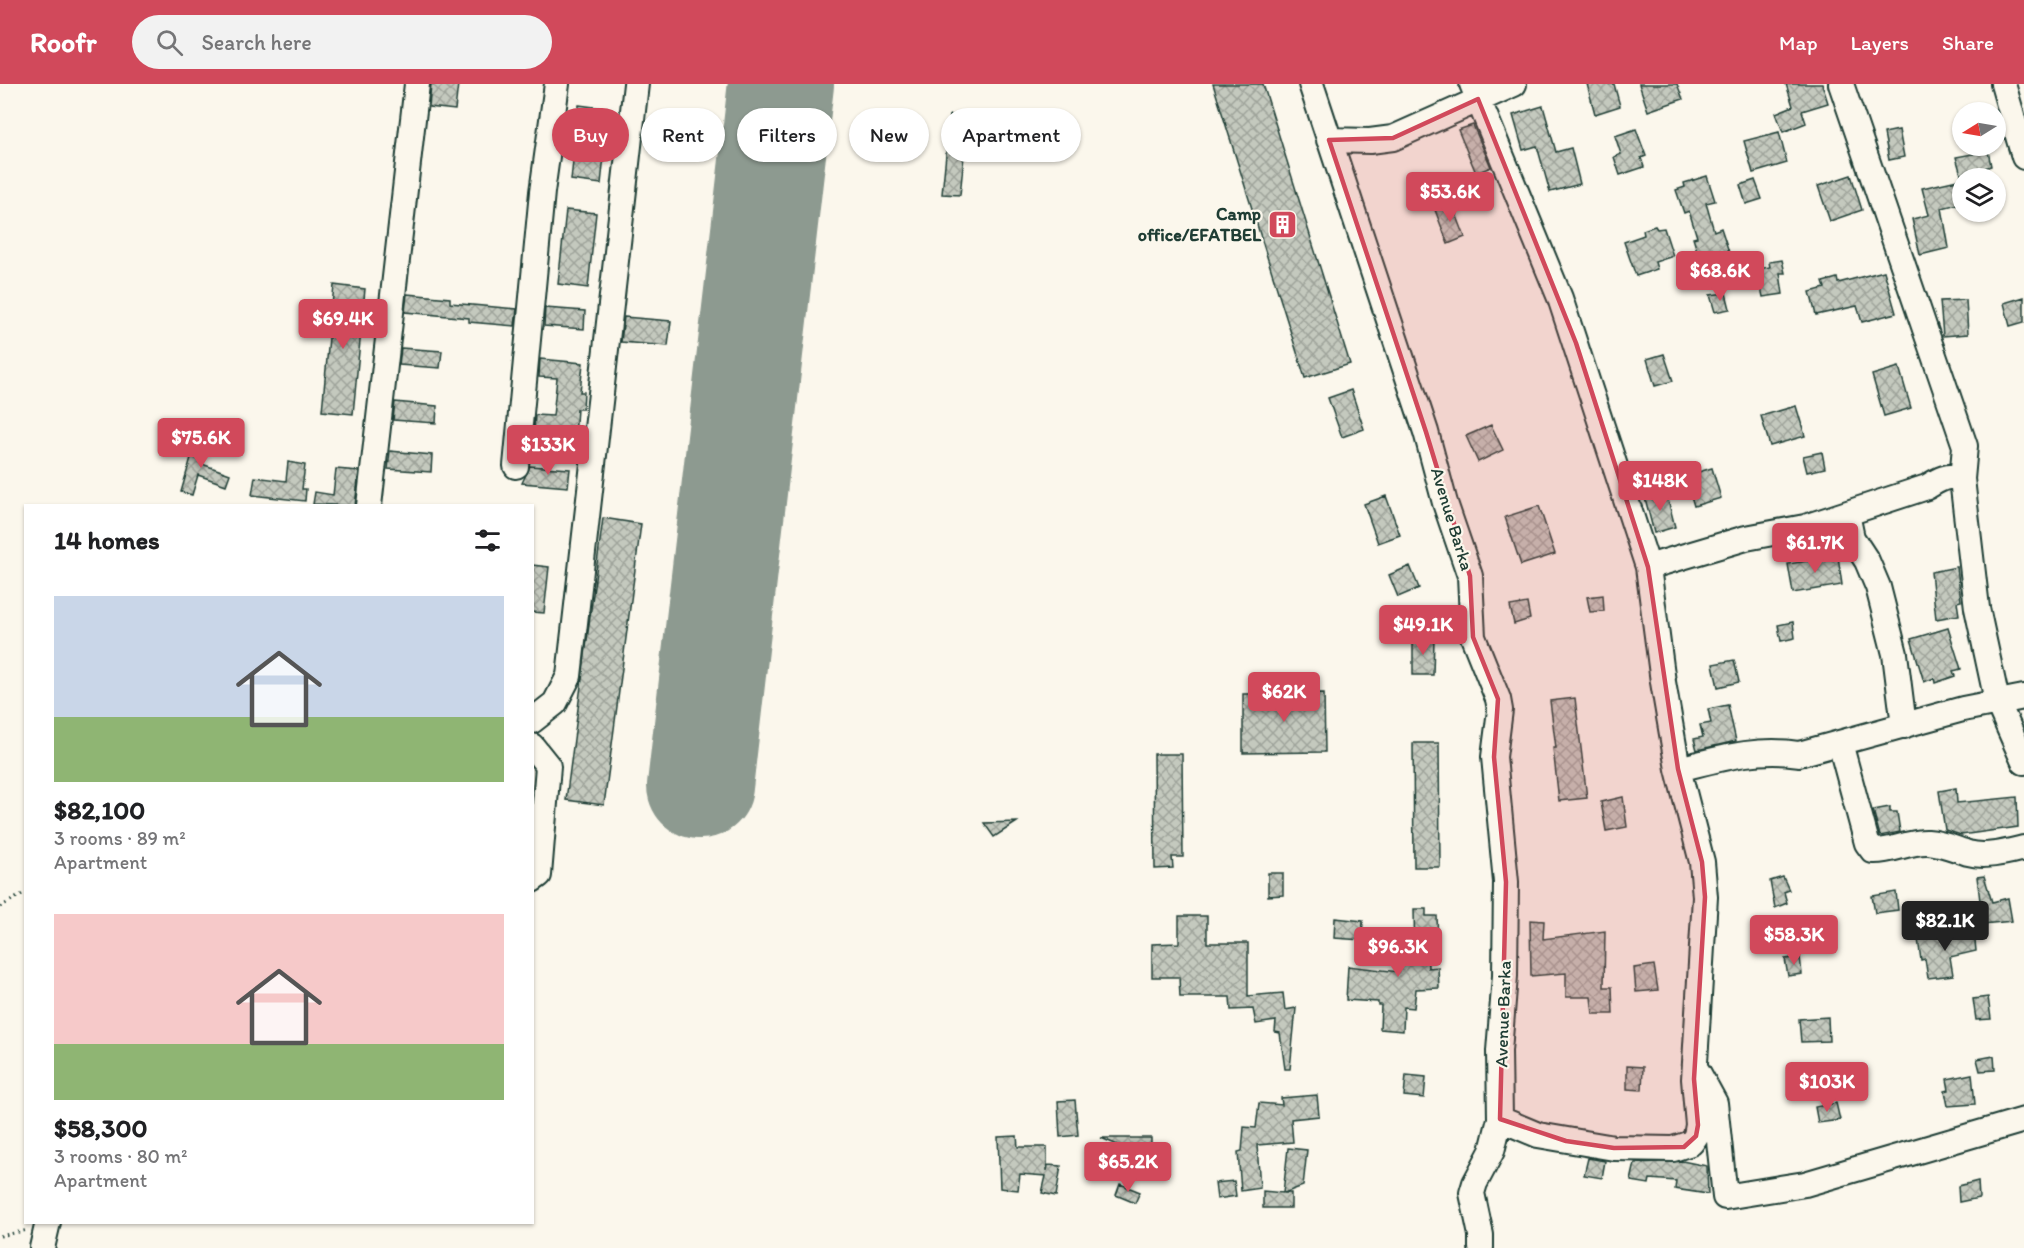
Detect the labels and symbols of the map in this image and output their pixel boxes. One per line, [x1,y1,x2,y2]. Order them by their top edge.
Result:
north arrow [1952,102,2006,156]
pin: $53.6K [1401,172,1499,223]
place label: Camp office/EFATBEL [1138,203,1262,246]
building icon: Camp office/EFATBEL [1266,208,1298,240]
pin: $68.6K [1671,251,1769,302]
pin: $69.4K [294,299,392,350]
pin: $75.6K [152,418,250,469]
pin: $133K [506,425,590,476]
pin: $148K [1618,461,1702,512]
street label: Avenue Barka [1426,465,1478,573]
pin: $61.7K [1766,523,1864,574]
pin: $49.1K [1374,605,1472,656]
pin: $62K [1248,672,1320,723]
pin: $82.1K [1896,901,1994,952]
pin: $58.3K [1745,915,1843,966]
pin: $96.3K [1349,927,1447,978]
street label: Avenue Barka [1490,960,1516,1068]
pin: $103K [1785,1062,1869,1113]
pin: $65.2K [1079,1142,1177,1193]

